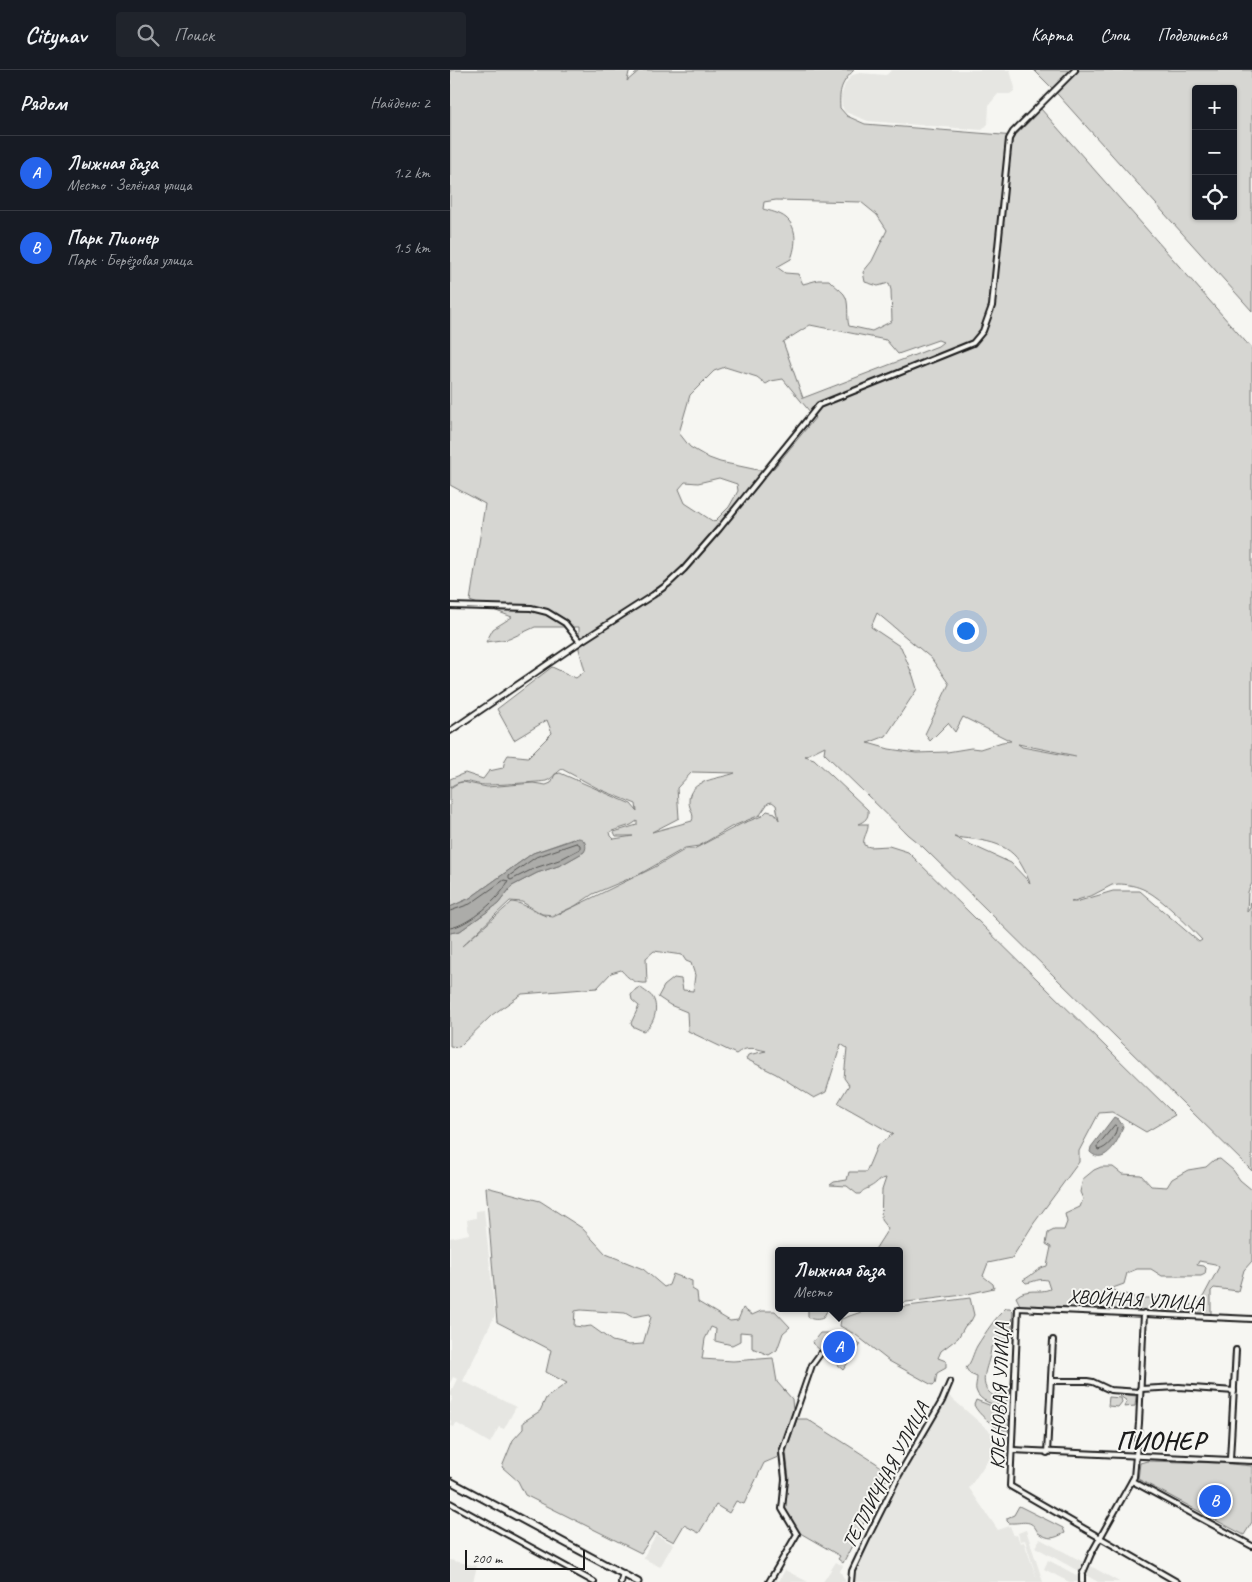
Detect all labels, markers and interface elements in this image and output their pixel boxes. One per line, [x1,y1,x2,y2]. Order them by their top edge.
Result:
search box [116,12,466,57]
text: Citynav [25,20,86,50]
icon: search [134,21,162,49]
text: Поиск [174,23,214,47]
text: Карта [1031,24,1072,46]
text: Слои [1100,24,1129,46]
text: Поделиться [1157,24,1227,46]
map controls [1192,85,1237,220]
button: + [1192,85,1237,130]
text: Рядом [20,90,67,116]
text: Найдено: 2 [370,93,430,113]
button: − [1192,130,1237,175]
text: Лыжная база [67,151,158,175]
text: A [32,163,40,183]
text: 1.2 km [393,163,430,183]
text: Место · Зелёная улица [67,175,192,195]
button: locate [1192,175,1237,220]
text: Парк Пионер [67,226,158,250]
text: B [32,238,40,258]
text: 1.5 km [393,238,430,258]
text: Парк · Берёзовая улица [67,250,192,270]
your location [953,618,979,644]
popup [775,1247,903,1312]
text: Лыжная база [794,1258,884,1282]
text: Место [794,1282,831,1302]
street label: ХВОЙНАЯ УЛИЦА [1067,1283,1206,1316]
street label: КЛЕНОВАЯ УЛИЦА [984,1321,1015,1470]
pin: A [823,1328,855,1366]
street label: ТЕПЛИЧНАЯ УЛИЦА [836,1397,935,1553]
district label: ПИОНЕР [1116,1425,1209,1457]
pin: B [1199,1482,1231,1520]
scale bar [465,1547,585,1570]
text: 200 m [472,1550,502,1567]

